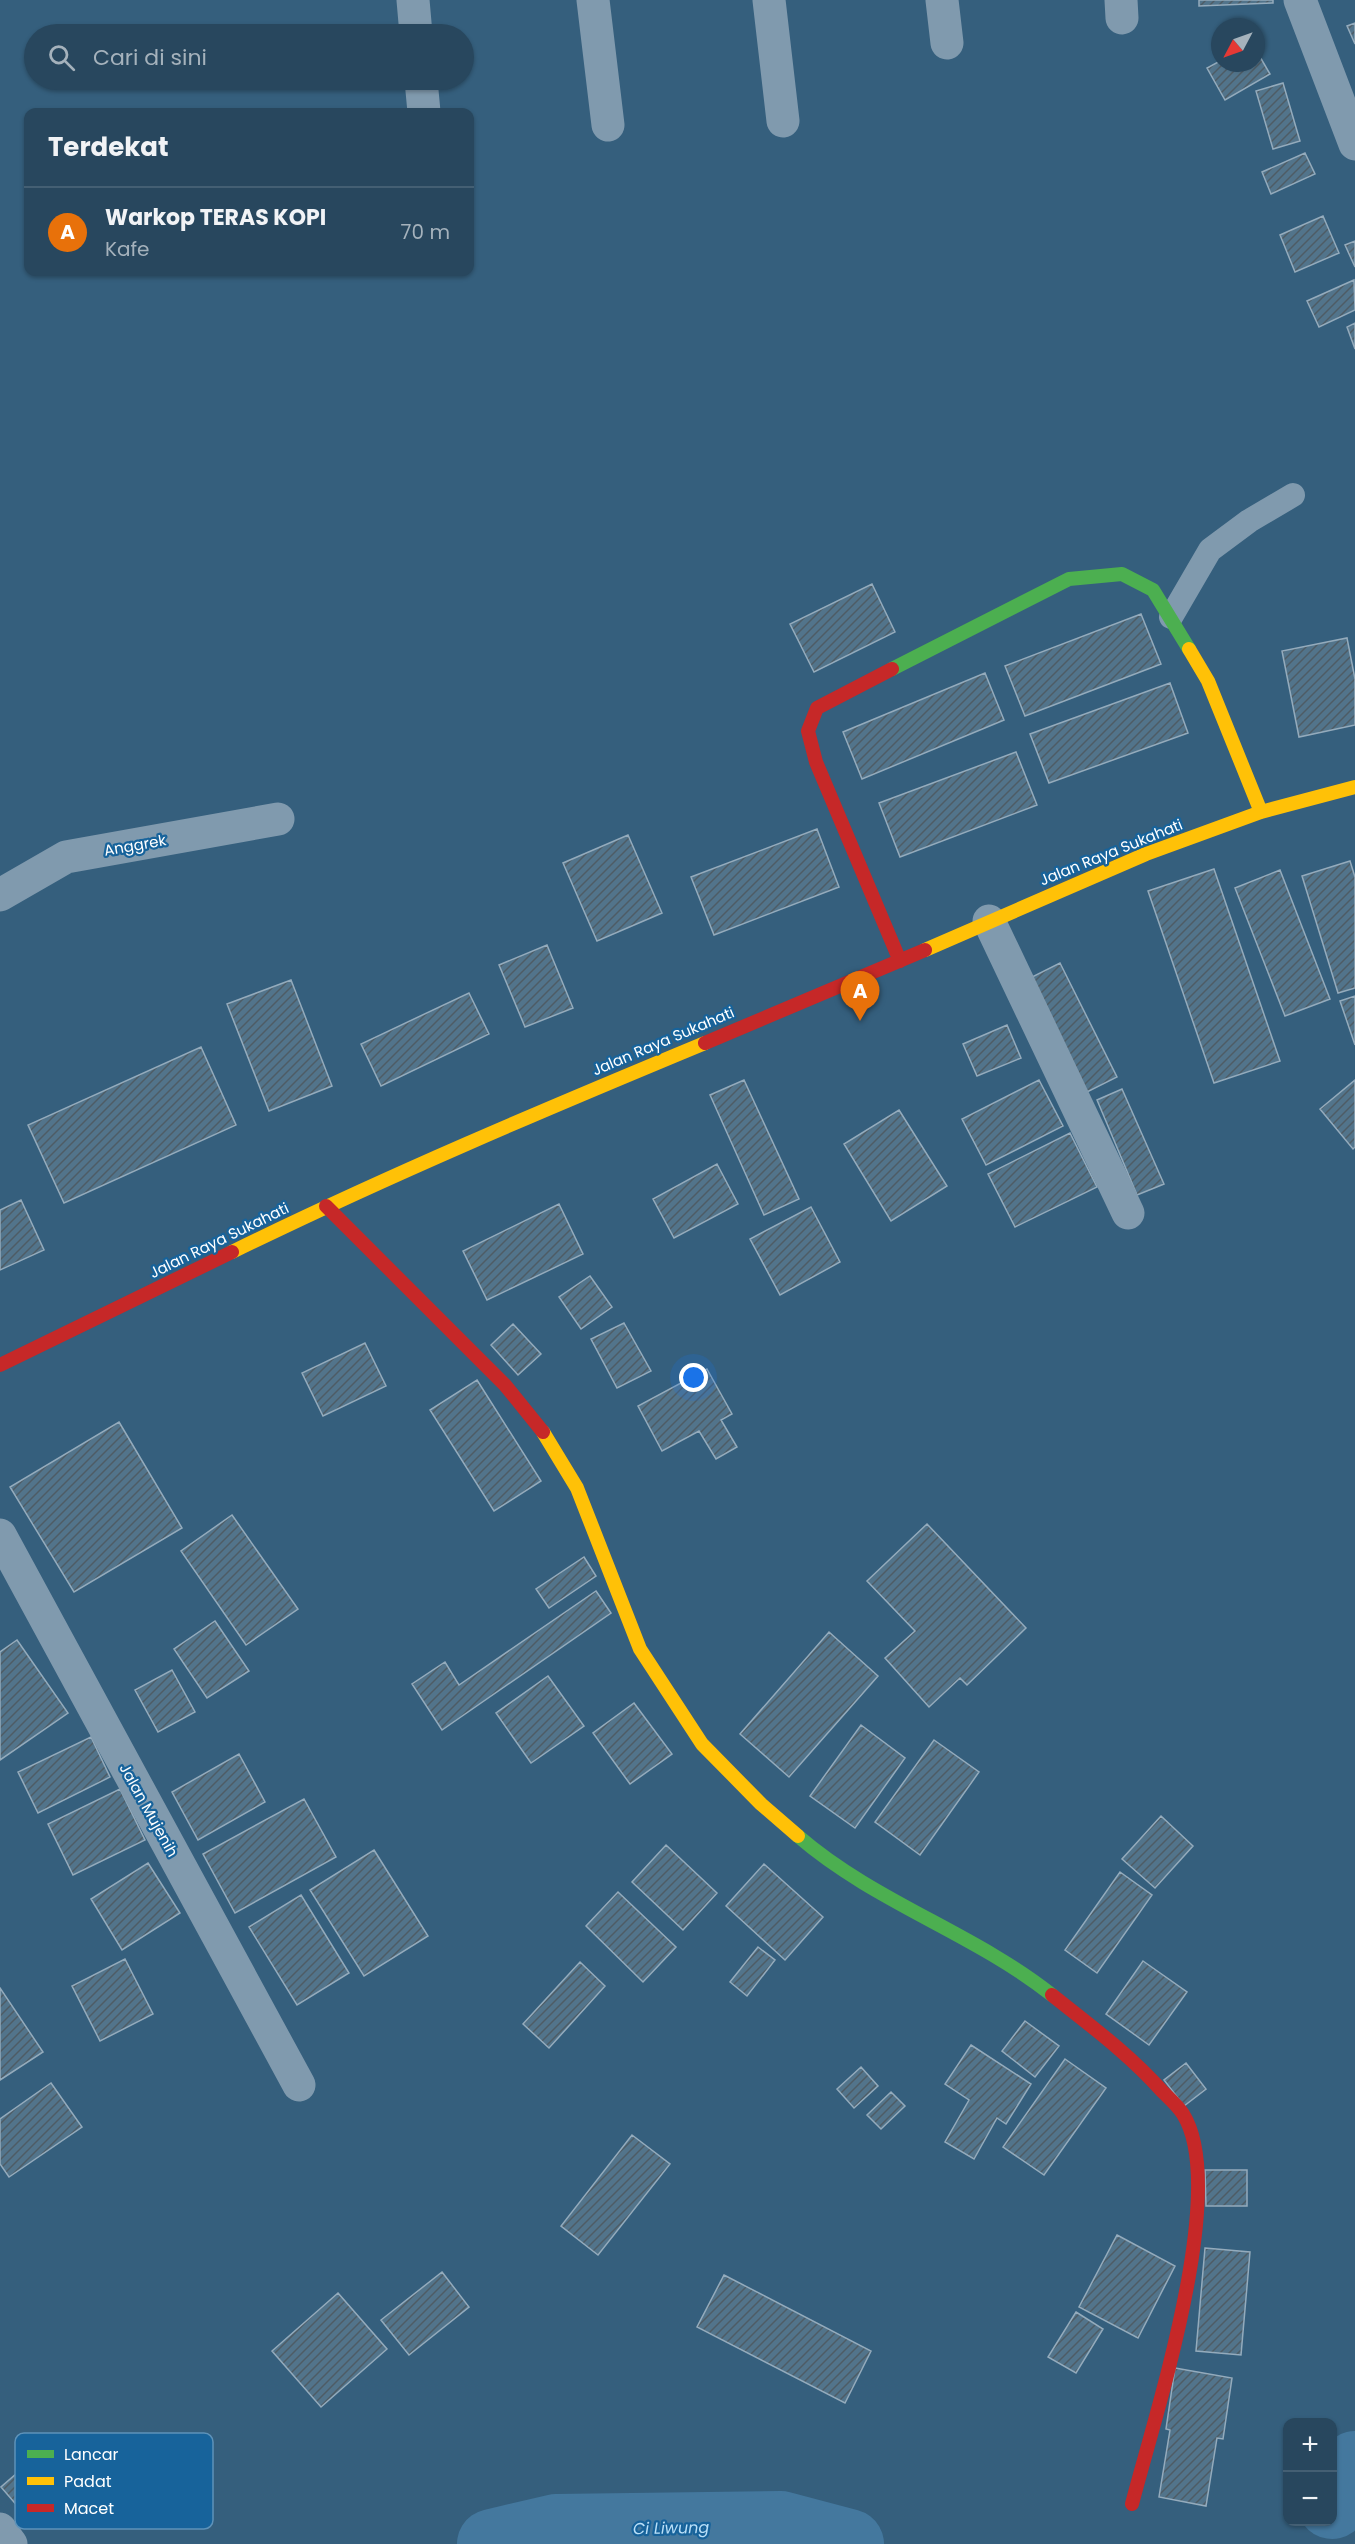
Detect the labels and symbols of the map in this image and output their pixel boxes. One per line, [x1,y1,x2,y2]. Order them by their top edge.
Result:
north arrow [1211,18,1265,72]
street label: Jalan Raya Sukahati [1036,814,1186,890]
street label: Anggrek [102,829,168,861]
pin: A [840,972,880,1021]
street label: Jalan Raya Sukahati [589,1002,737,1080]
street label: Jalan Raya Sukahati [146,1197,292,1283]
your location [679,1363,708,1392]
street label: Jalan Mujenih [115,1759,183,1861]
legend [15,2433,213,2529]
text: Lancar [64,2443,118,2466]
text: Padat [64,2470,112,2493]
text: Macet [64,2497,114,2520]
water label: Ci Liwung [633,2516,710,2540]

